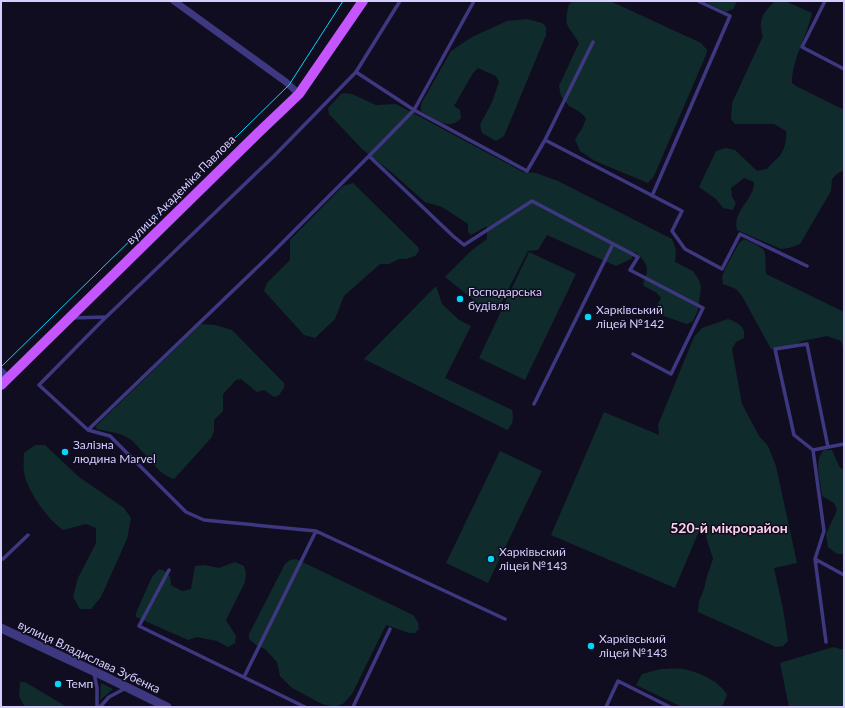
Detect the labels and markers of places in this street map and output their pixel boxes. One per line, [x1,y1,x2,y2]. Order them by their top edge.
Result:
place label: Господарська будівля [468,284,542,313]
marker: Господарська будівля [455,294,465,304]
place label: Харківський ліцей №142 [596,302,664,331]
marker: Харківський ліцей №142 [583,312,593,322]
place label: Залізна людина Marvel [73,437,156,466]
marker: Залізна людина Marvel [60,447,70,457]
place label: Харківьский ліцей №143 [499,544,567,573]
marker: Харківьский ліцей №143 [486,554,496,564]
place label: Харківський ліцей №143 [599,631,667,660]
marker: Харківський ліцей №143 [586,641,596,651]
place label: Темп [66,676,93,691]
marker: Темп [53,679,63,689]

